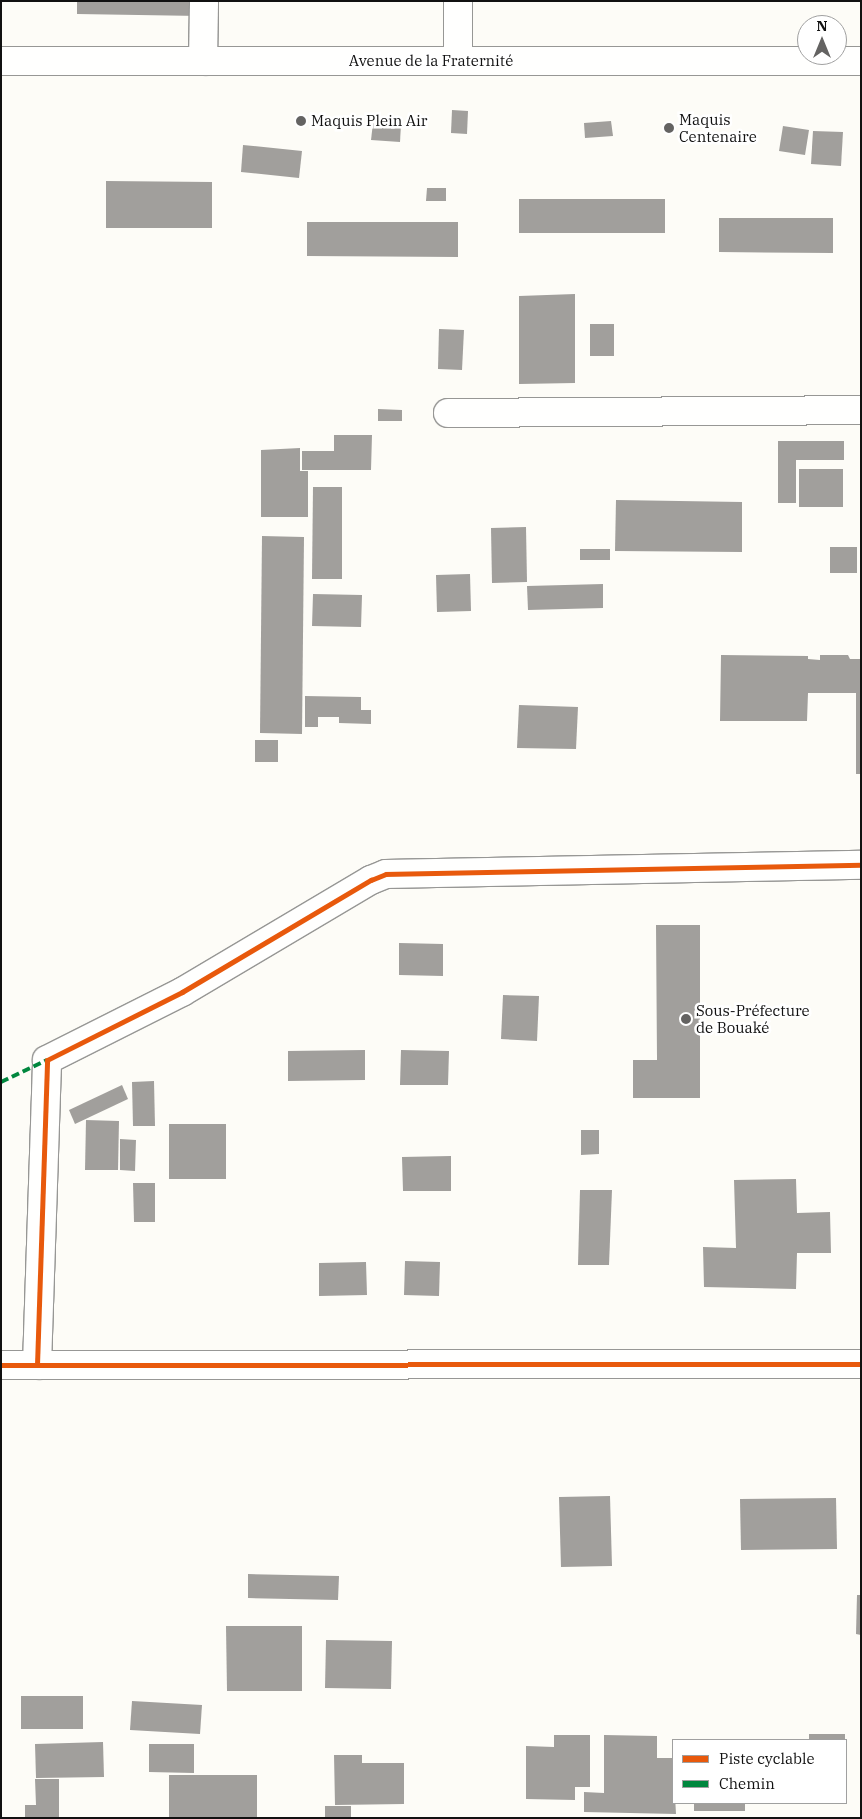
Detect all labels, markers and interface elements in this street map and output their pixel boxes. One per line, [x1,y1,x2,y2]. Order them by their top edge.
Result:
north arrow [797,15,847,65]
text: N [816,17,828,35]
street label: Avenue de la Fraternité [349,52,513,70]
place label: Maquis Centenaire [679,110,757,145]
place label: Maquis Plein Air [311,112,427,130]
marker: Maquis Plein Air [295,115,307,127]
marker: Maquis Centenaire [663,122,675,134]
place label: Sous-Préfecture de Bouaké [696,1001,810,1036]
marker: Sous-Préfecture de Bouaké [680,1013,692,1025]
legend [672,1739,847,1804]
text: Piste cyclable [719,1749,815,1768]
text: Chemin [719,1774,775,1793]

